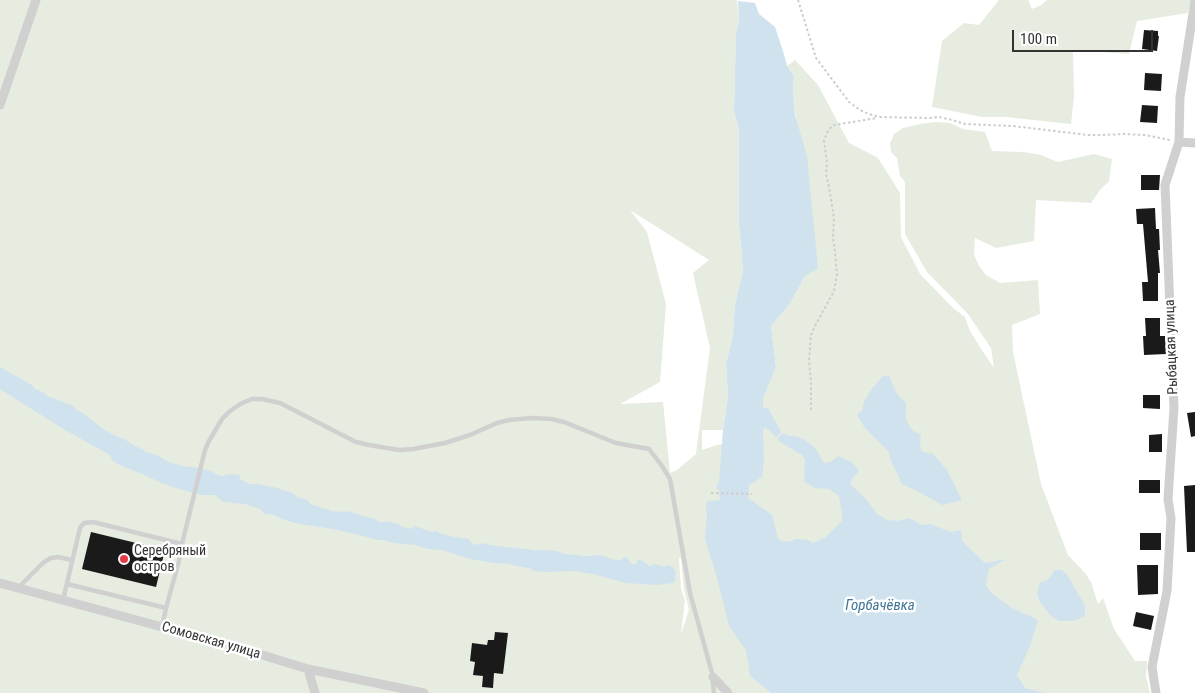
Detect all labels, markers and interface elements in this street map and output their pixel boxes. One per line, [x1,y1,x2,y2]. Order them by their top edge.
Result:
scale bar [1015,20,1156,52]
text: 100 m [1020,30,1057,48]
street label: Рыбацкая улица [1162,299,1182,395]
place label: Серебряный остров [134,543,206,576]
marker: Серебряный остров [118,553,130,565]
water label: Горбачёвка [845,597,915,615]
street label: Сомовская улица [160,619,262,663]

